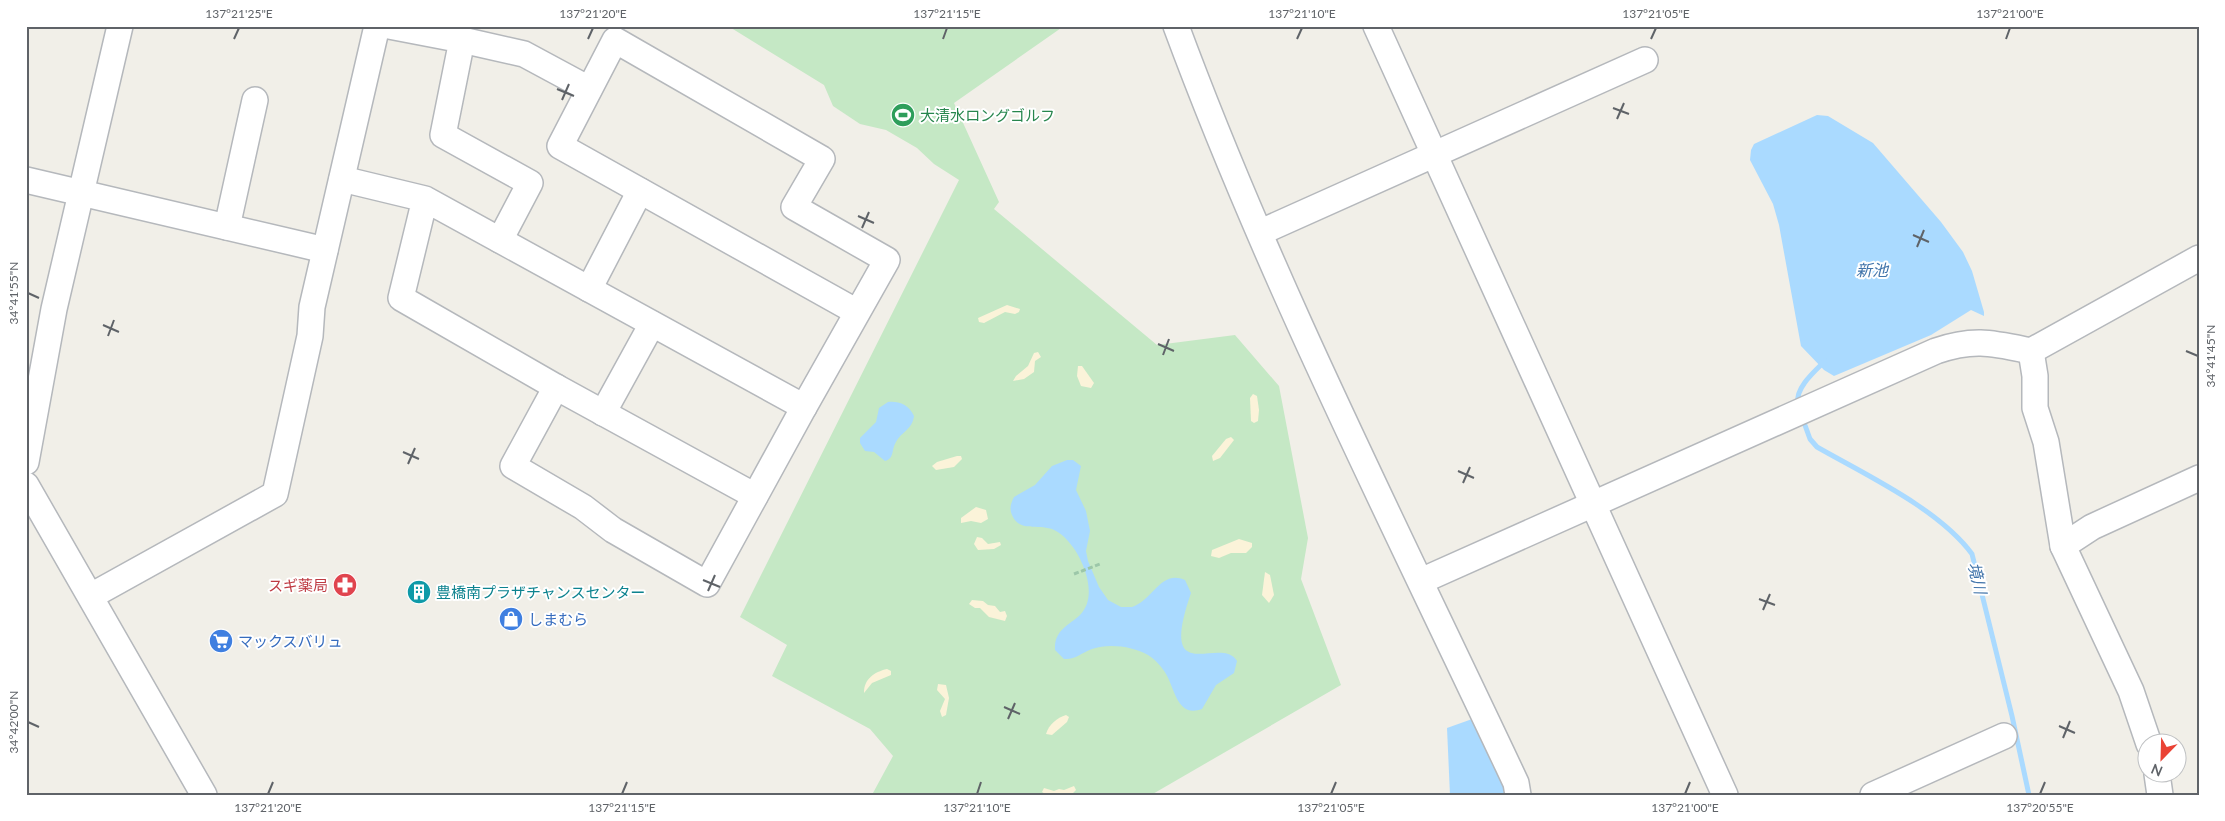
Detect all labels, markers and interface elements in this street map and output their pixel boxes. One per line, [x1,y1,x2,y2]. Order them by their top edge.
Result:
text: 137°21'25"E [205,6,273,21]
text: 137°21'20"E [559,6,627,21]
text: 137°21'15"E [913,6,981,21]
text: 137°21'10"E [1268,6,1336,21]
text: 137°21'05"E [1622,6,1690,21]
text: 137°21'00"E [1976,6,2044,21]
sports icon: 大清水ロングゴルフ [890,102,916,128]
place label: 大清水ロングゴルフ [920,106,1055,124]
water label: 新池 [1856,260,1890,279]
text: 34°41'55"N [6,262,21,324]
text: 34°41'45"N [2203,325,2218,387]
water label: 境川 [1965,560,1991,598]
pharmacy icon: スギ薬局 [332,572,358,598]
place label: スギ薬局 [268,576,328,594]
building icon: 豊橋南プラザチャンスセンター [406,579,432,605]
place label: 豊橋南プラザチャンスセンター [436,583,646,601]
shop icon: しまむら [498,606,524,632]
place label: しまむら [528,610,588,628]
supermarket icon: マックスバリュ [208,628,234,654]
place label: マックスバリュ [238,632,343,650]
text: 34°42'00"N [6,691,21,753]
north arrow [2138,734,2188,784]
text: N [2148,760,2165,780]
text: 137°21'20"E [234,800,302,815]
text: 137°21'15"E [588,800,656,815]
text: 137°21'10"E [943,800,1011,815]
text: 137°21'05"E [1297,800,1365,815]
text: 137°21'00"E [1651,800,1719,815]
text: 137°20'55"E [2006,800,2074,815]

